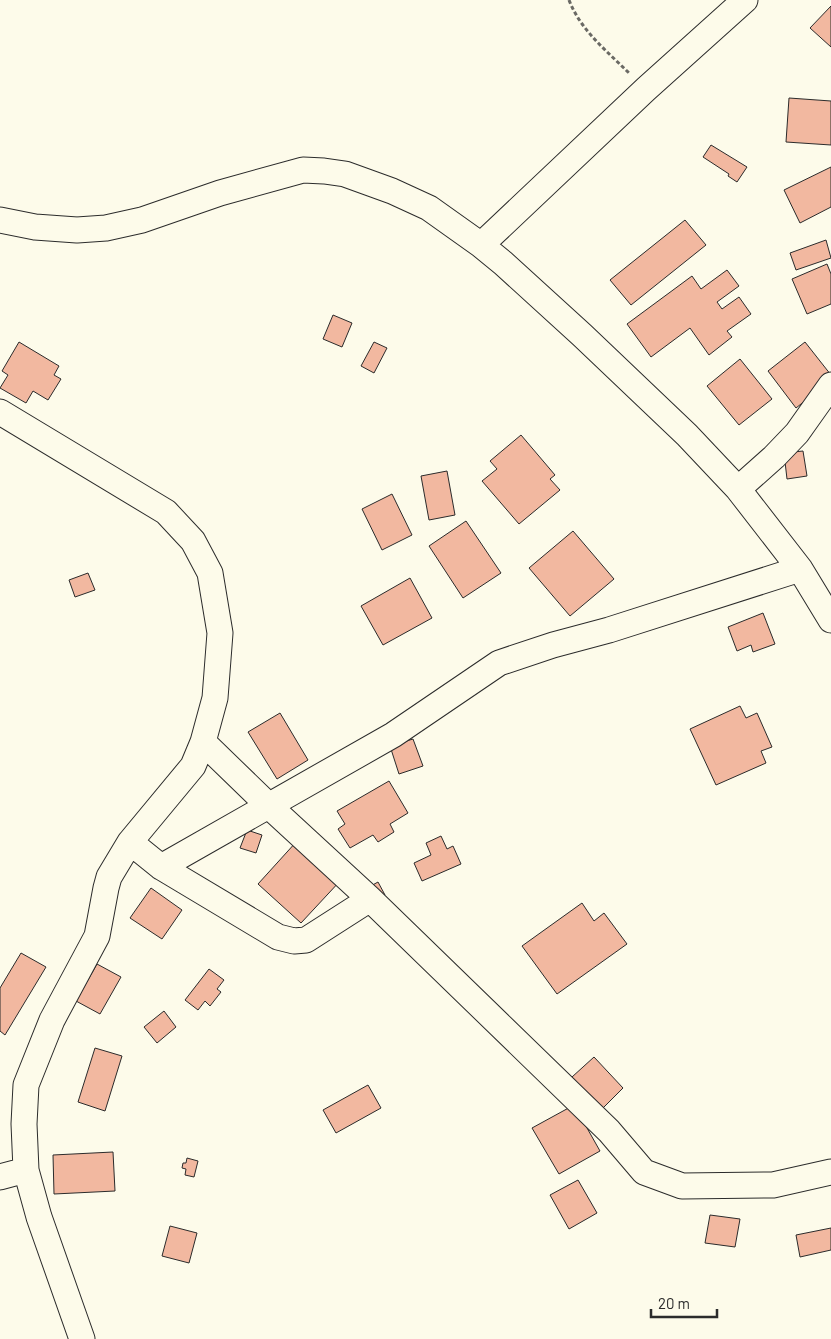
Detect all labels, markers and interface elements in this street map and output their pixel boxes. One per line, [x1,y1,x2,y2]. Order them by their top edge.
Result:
scale bar [651,1286,717,1318]
text: 20 m [658,1294,690,1312]

